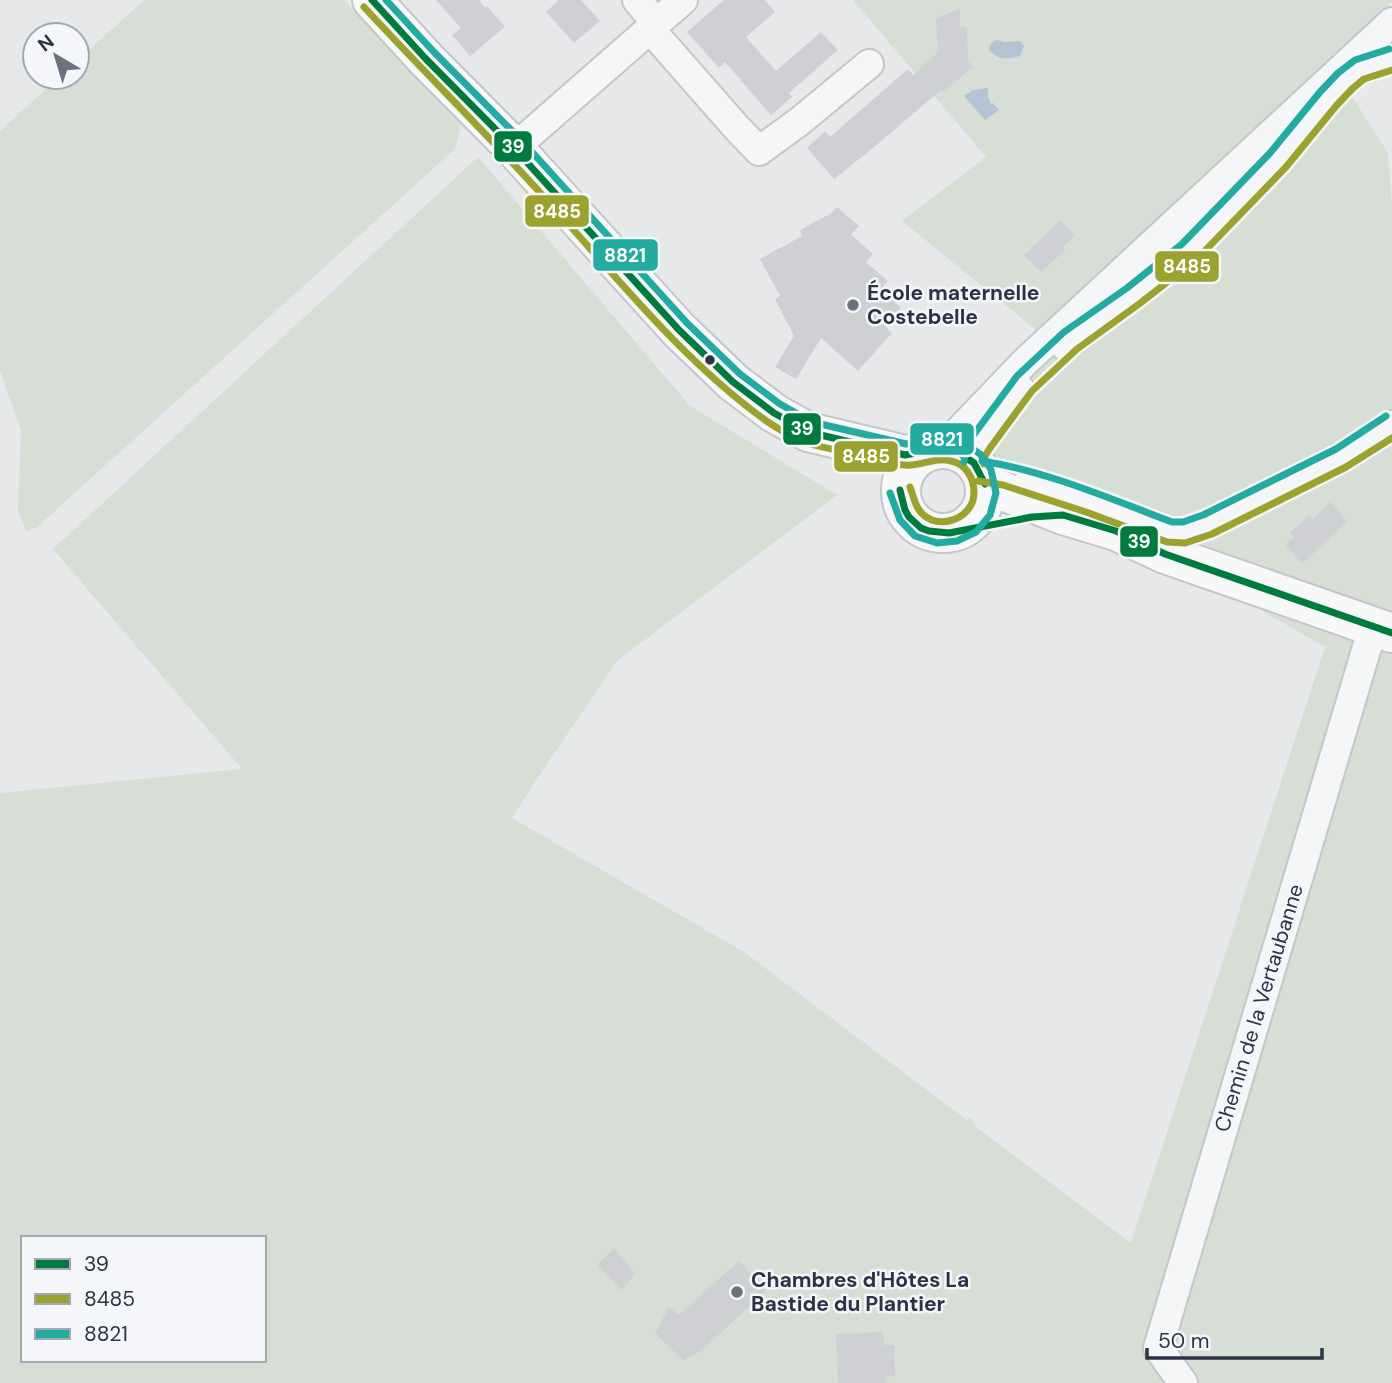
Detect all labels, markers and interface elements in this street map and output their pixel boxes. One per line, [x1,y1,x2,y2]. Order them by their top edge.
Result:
north arrow [21,21,91,91]
text: N [33,29,59,57]
line badge: 39 [493,130,533,163]
text: 39 [501,134,525,159]
line badge: 8485 [524,194,590,228]
text: 8485 [533,199,581,224]
line badge: 8821 [592,238,659,272]
text: 8821 [604,243,646,268]
line badge: 8485 [1154,250,1220,283]
text: 8485 [1163,254,1211,279]
place label: École maternelle Costebelle [867,279,1039,331]
marker: École maternelle Costebelle [845,297,861,313]
unlabelled marker [703,353,717,367]
line badge: 39 [782,412,822,446]
text: 39 [790,416,814,441]
line badge: 8821 [909,422,975,456]
text: 8821 [921,427,963,452]
line badge: 8485 [833,440,899,473]
text: 8485 [842,444,890,469]
line badge: 39 [1119,525,1159,558]
text: 39 [1127,529,1151,554]
street label: Chemin de la Vertaubanne [1208,881,1310,1135]
legend [21,1236,266,1362]
text: 39 [84,1250,109,1278]
place label: Chambres d'Hôtes La Bastide du Plantier [751,1266,969,1318]
marker: Chambres d'Hôtes La Bastide du Plantier [729,1284,745,1300]
text: 8485 [84,1285,135,1313]
scale bar [1147,1316,1322,1360]
text: 8821 [84,1320,128,1348]
text: 50 m [1158,1327,1209,1355]

